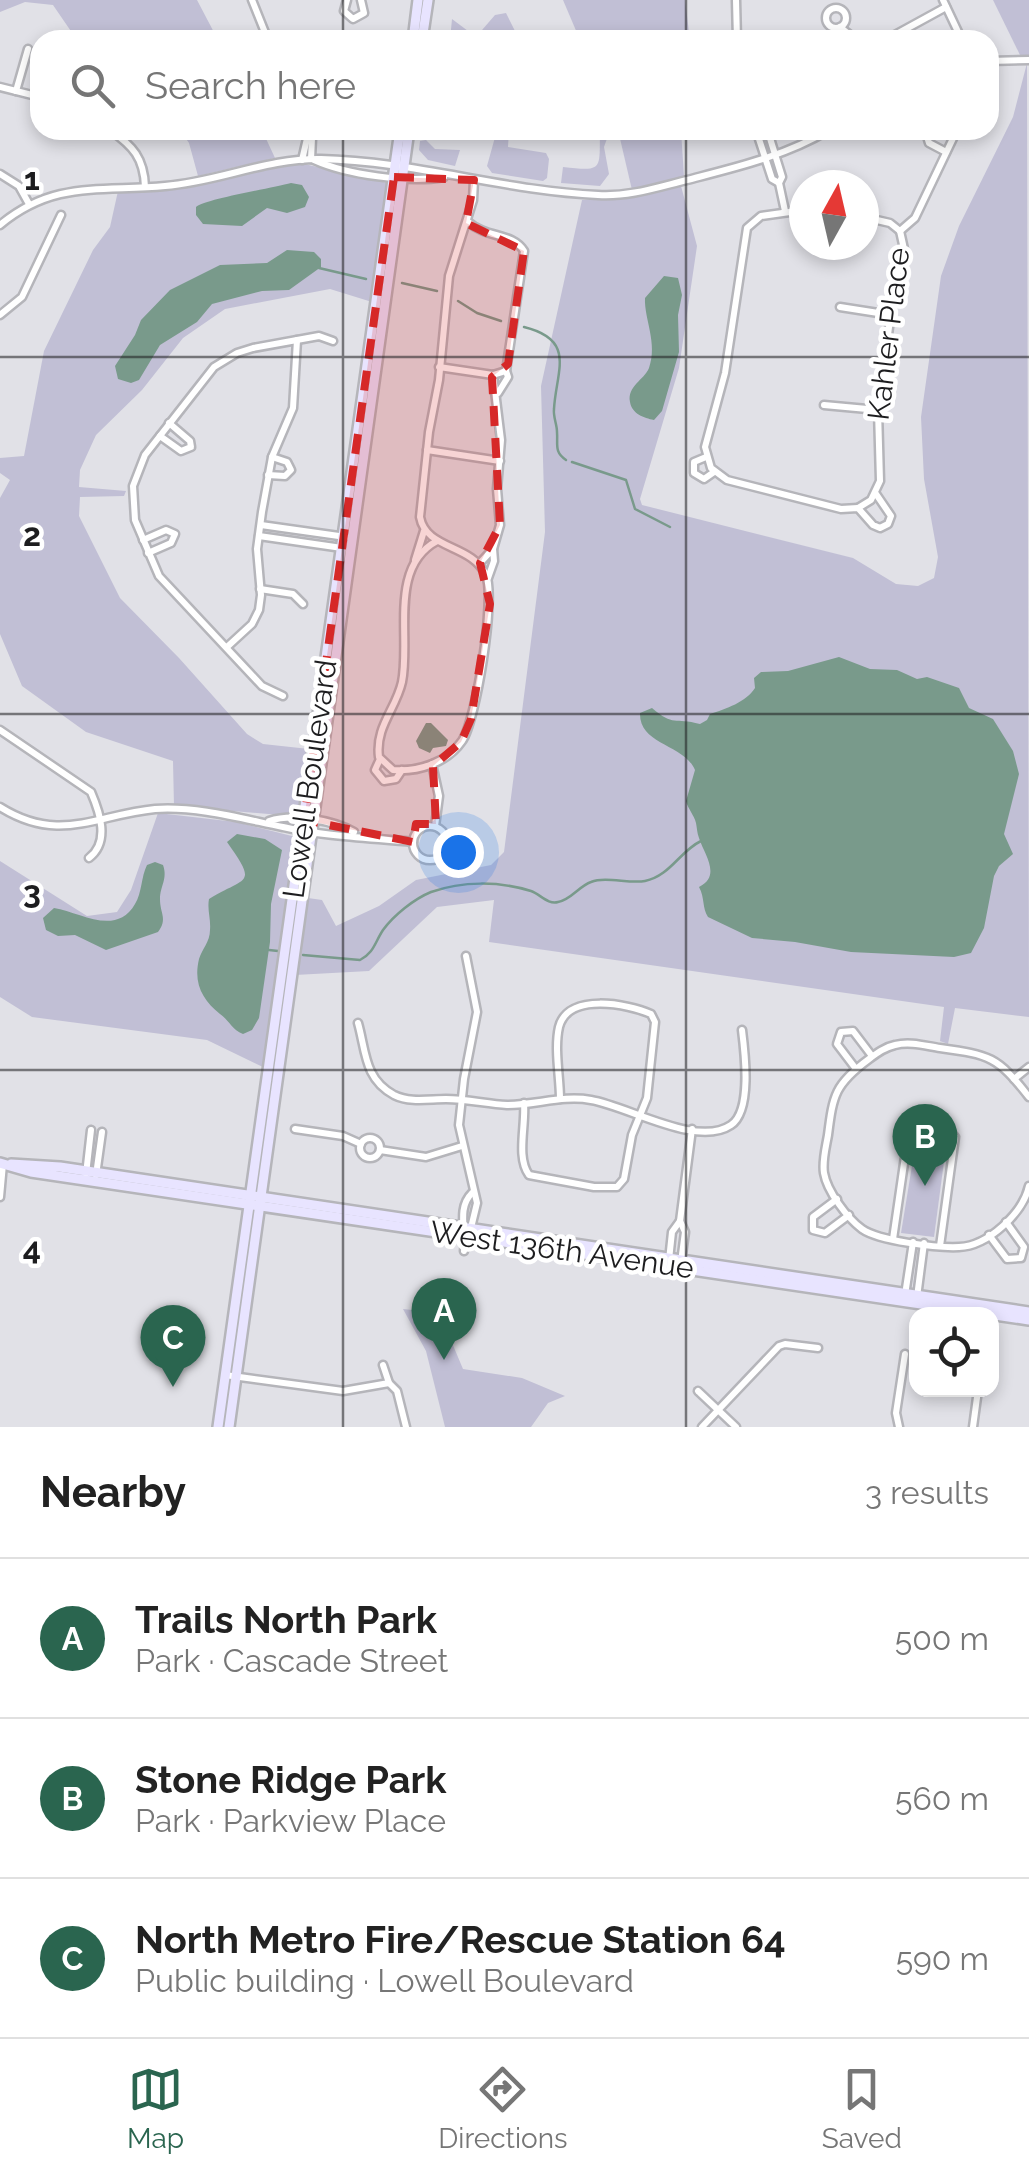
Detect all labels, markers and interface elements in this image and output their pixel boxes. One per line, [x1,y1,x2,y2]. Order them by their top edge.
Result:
search box [30,30,999,140]
icon: search [65,58,120,113]
text: Search here [145,63,356,108]
text: 1 [24,160,40,197]
north arrow [789,170,879,260]
street label: Kahler Place [861,246,916,422]
text: 2 [23,516,41,553]
street label: Lowell Boulevard [275,657,344,901]
your location [433,827,484,878]
text: 3 [23,873,41,910]
pin: B [892,1104,958,1186]
street label: West 136th Avenue [428,1214,696,1285]
text: 4 [23,1230,41,1267]
pin: A [412,1278,476,1360]
pin: C [140,1304,206,1387]
map controls [909,1307,999,1397]
button: locate [909,1307,999,1397]
text: Nearby [40,1468,186,1517]
text: 3 results [865,1474,989,1511]
text: Trails North Park [135,1597,437,1642]
text: A [62,1620,83,1657]
text: 500 m [895,1620,989,1657]
text: Park · Cascade Street [135,1642,448,1679]
text: Stone Ridge Park [135,1757,446,1802]
text: B [62,1780,83,1817]
text: 560 m [895,1780,989,1817]
text: Park · Parkview Place [135,1802,446,1839]
text: North Metro Fire/Rescue Station 64 [135,1917,786,1962]
text: C [62,1940,83,1977]
text: 590 m [896,1940,989,1977]
text: Public building · Lowell Boulevard [135,1962,634,1999]
tab: Map [127,2062,184,2155]
tab: Directions [438,2062,568,2155]
tab: Saved [822,2062,902,2155]

